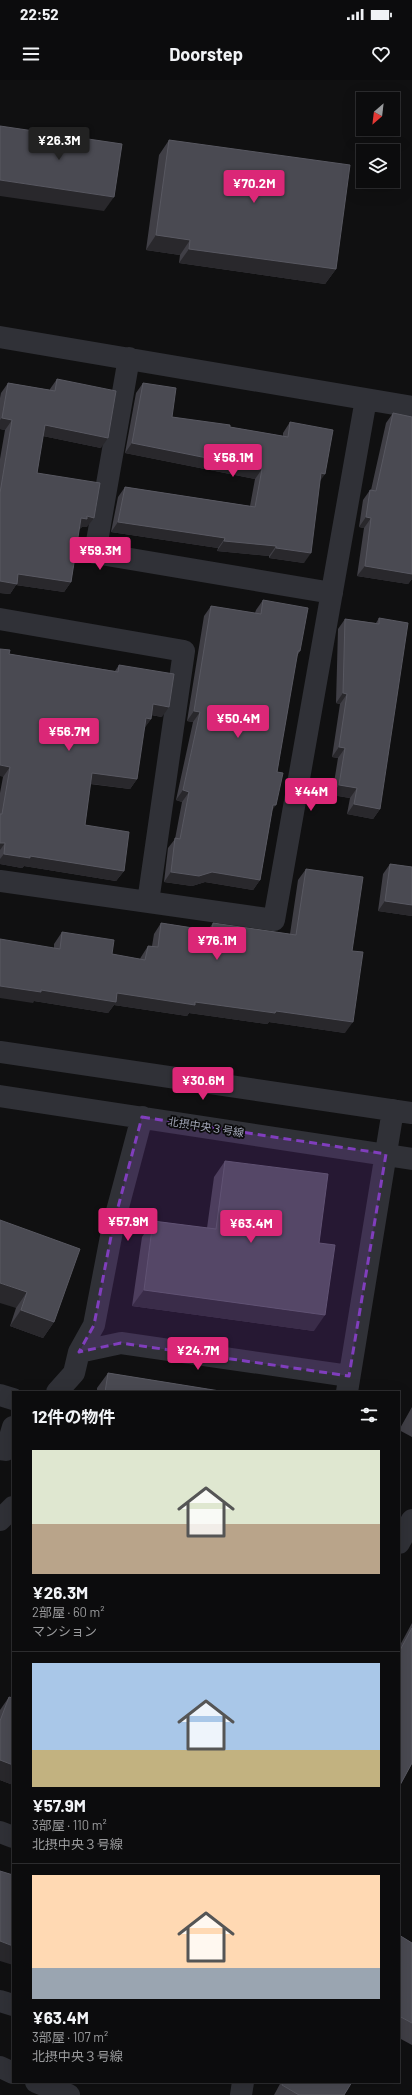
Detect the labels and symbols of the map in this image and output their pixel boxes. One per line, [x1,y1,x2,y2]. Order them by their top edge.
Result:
north arrow [356,92,400,136]
pin: ¥26.3M [26,127,92,161]
pin: ¥70.2M [221,170,287,204]
pin: ¥58.1M [200,444,266,478]
pin: ¥59.3M [67,537,133,571]
pin: ¥50.4M [205,705,271,739]
pin: ¥56.7M [36,718,102,752]
pin: ¥44M [287,778,335,812]
pin: ¥76.1M [184,927,250,961]
pin: ¥30.6M [170,1067,236,1101]
street label: 北摂中央３号線 [167,1114,245,1139]
pin: ¥57.9M [95,1208,161,1242]
pin: ¥63.4M [218,1210,284,1244]
pin: ¥24.7M [165,1337,231,1371]

